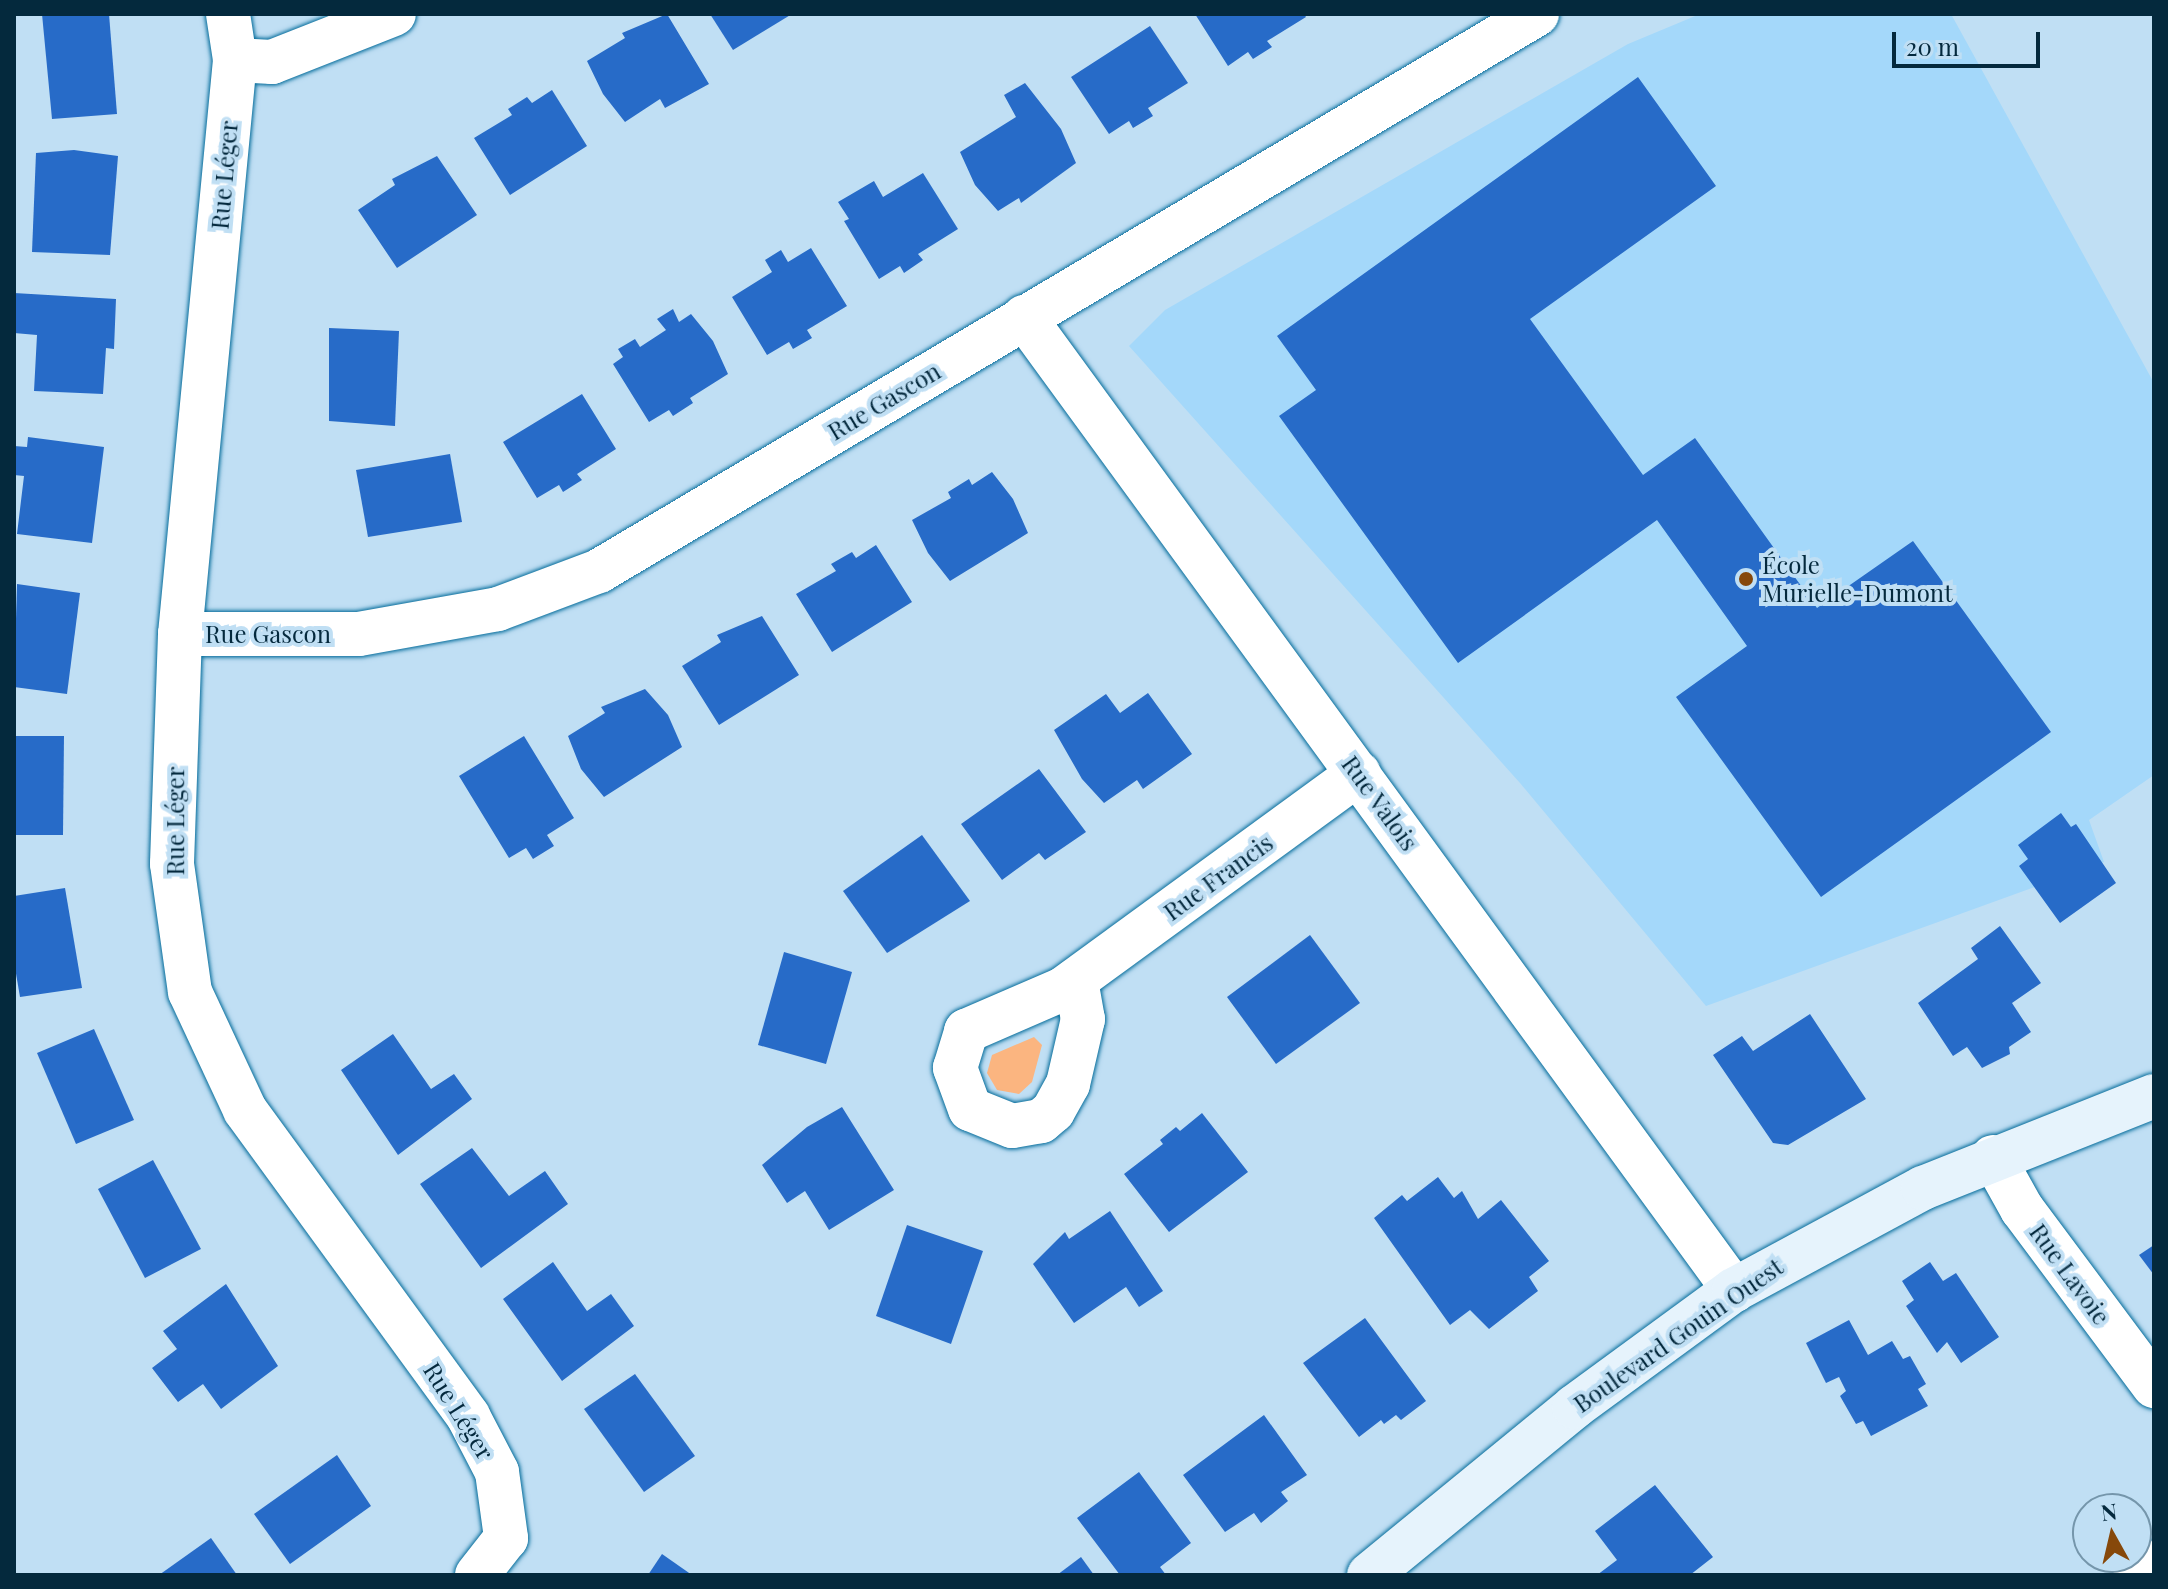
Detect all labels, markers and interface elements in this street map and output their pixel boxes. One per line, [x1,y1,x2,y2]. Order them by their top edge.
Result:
scale bar [1896,16,2044,66]
text: 20 m [1906,30,1959,62]
street label: Rue Léger [205,119,243,231]
street label: Rue Gascon [822,356,946,446]
place label: École Murielle-Dumont [1762,551,1953,607]
marker: École Murielle-Dumont [1737,570,1755,588]
street label: Rue Gascon [205,620,331,648]
street label: Rue Valois [1336,750,1424,856]
street label: Rue Léger [161,766,189,876]
street label: Rue Francis [1158,828,1278,926]
street label: Rue Lavoie [2024,1218,2116,1330]
street label: Boulevard Gouin Ouest [1568,1252,1788,1418]
street label: Rue Léger [418,1357,500,1465]
north arrow [2072,1493,2152,1573]
text: N [2099,1495,2119,1527]

